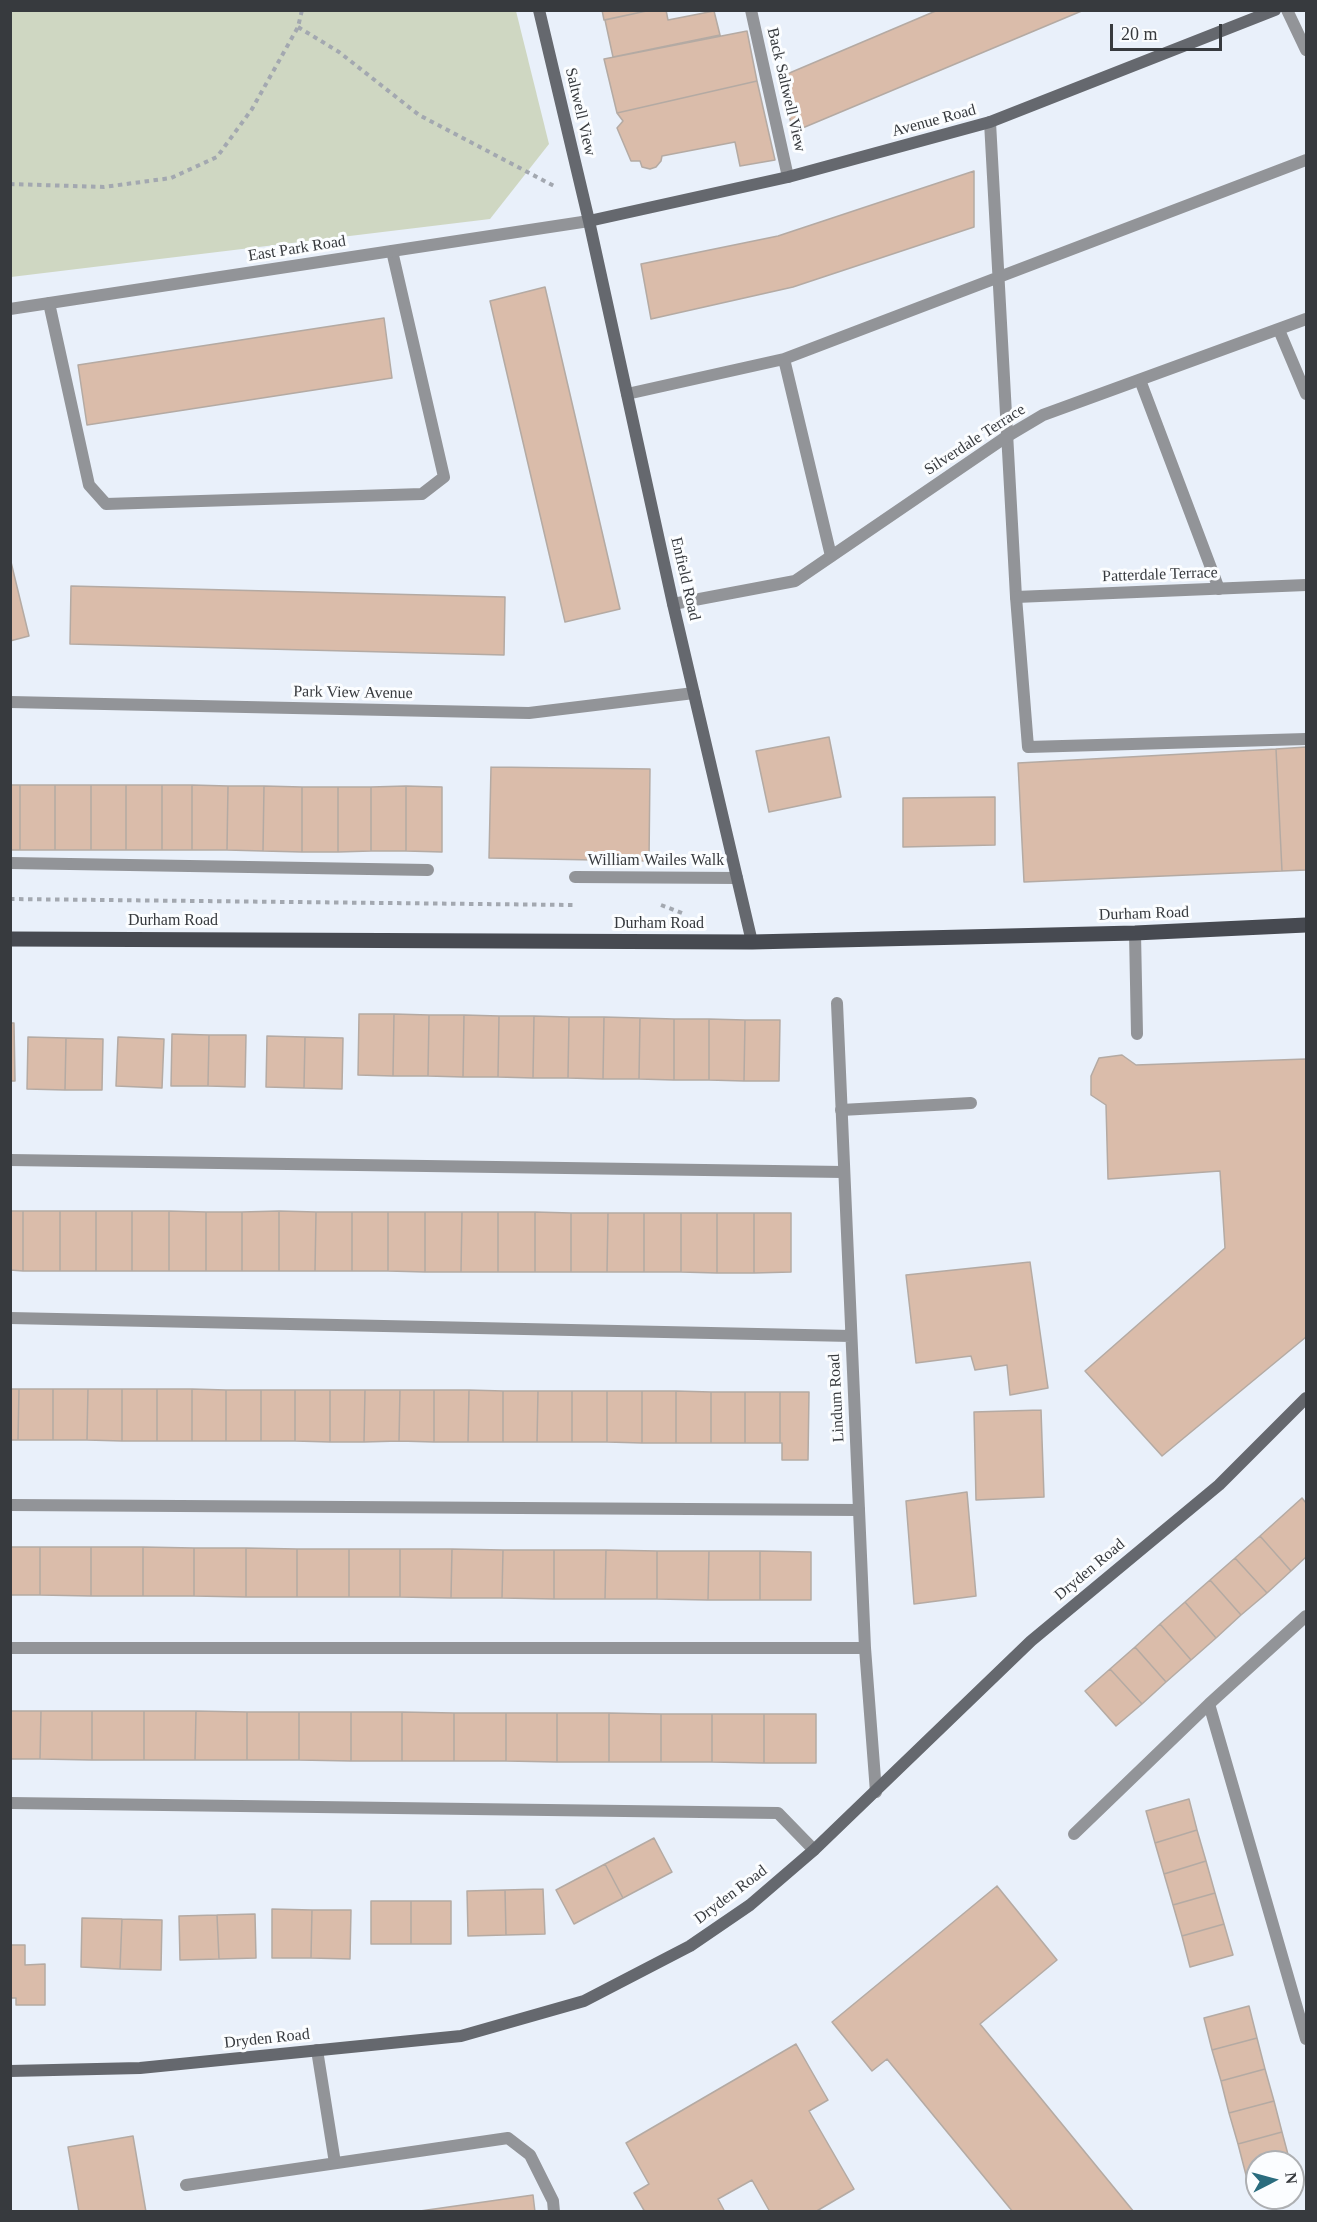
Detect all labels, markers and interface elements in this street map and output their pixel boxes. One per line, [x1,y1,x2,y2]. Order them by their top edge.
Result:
scale bar [1113,12,1226,50]
text: 20 m [1121,24,1158,44]
street label: Back Saltwell View [762,26,810,154]
street label: Saltwell View [561,66,599,158]
street label: Avenue Road [890,101,978,141]
street label: East Park Road [247,232,347,266]
street label: Silverdale Terrace [921,400,1029,480]
street label: Enfield Road [666,535,704,623]
street label: Patterdale Terrace [1102,563,1218,587]
street label: Park View Avenue [293,682,413,704]
street label: William Wailes Walk [588,851,724,871]
street label: Durham Road [1099,903,1189,925]
street label: Durham Road [128,911,218,931]
street label: Durham Road [614,914,704,934]
street label: Lindum Road [825,1353,849,1443]
street label: Dryden Road [1051,1535,1129,1605]
street label: Dryden Road [691,1862,771,1928]
street label: Dryden Road [223,2025,311,2053]
north arrow [1245,2150,1305,2210]
text: N [1282,2172,1300,2185]

